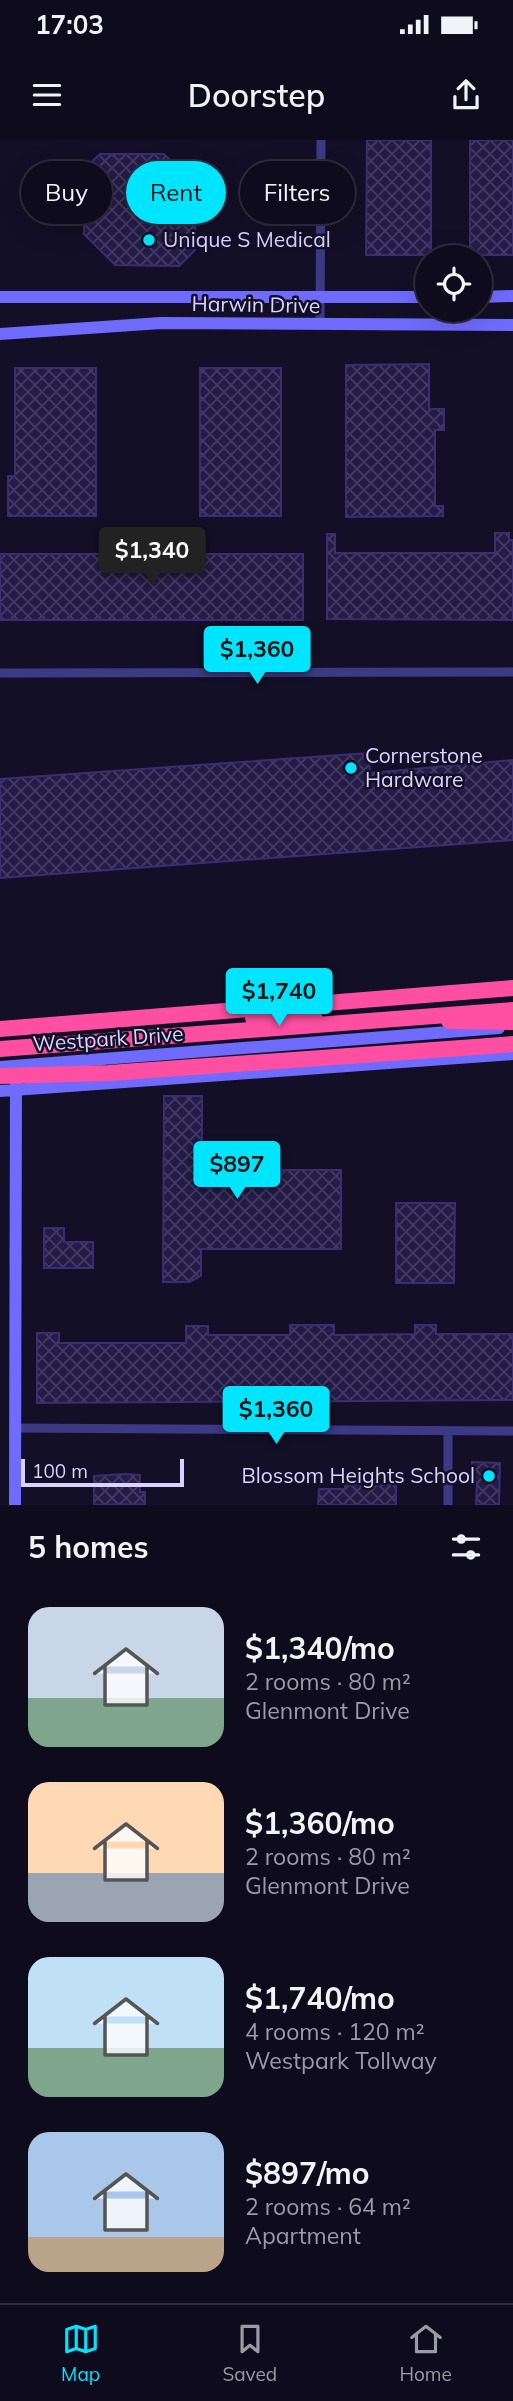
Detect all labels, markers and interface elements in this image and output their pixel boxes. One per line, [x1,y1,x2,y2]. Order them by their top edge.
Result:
text: 17:03 [35,8,104,41]
text: Doorstep [188,75,325,115]
icon: menu [28,76,66,114]
icon: share [447,76,485,114]
chip: Buy [21,161,112,224]
chip: Rent [126,161,226,224]
chip: Filters [240,161,355,224]
place label: Unique S Medical [163,226,331,252]
marker: Unique S Medical [141,232,157,248]
map controls [415,245,492,322]
button: locate [415,245,492,322]
street label: Harwin Drive [191,290,321,318]
pin: $1,340 [95,528,209,587]
text: $1,340 [115,535,189,564]
pin: $1,360 [200,626,314,686]
text: $1,360 [220,634,294,663]
place label: Cornerstone Hardware [365,742,483,792]
marker: Cornerstone Hardware [343,760,359,776]
pin: $1,740 [222,968,336,1028]
text: $1,740 [242,976,316,1005]
street label: Westpark Drive [32,1020,184,1056]
pin: $897 [196,1142,278,1201]
text: $897 [209,1149,265,1178]
pin: $1,360 [219,1386,333,1446]
text: $1,360 [239,1394,313,1423]
scale bar [21,1456,184,1488]
text: 100 m [32,1459,88,1483]
place label: Blossom Heights School [242,1462,475,1488]
marker: Blossom Heights School [481,1468,497,1484]
text: 5 homes [28,1528,149,1566]
icon: filters [447,1528,485,1566]
text: $1,340/mo [245,1629,395,1667]
icon: home [84,1635,168,1719]
text: 2 rooms · 80 m² [245,1667,411,1696]
text: Glenmont Drive [245,1696,410,1725]
text: $1,360/mo [245,1804,395,1842]
icon: home [84,1810,168,1894]
text: 2 rooms · 80 m² [245,1842,411,1871]
text: Glenmont Drive [245,1871,410,1900]
text: $1,740/mo [245,1979,395,2017]
icon: home [84,1985,168,2069]
text: 4 rooms · 120 m² [245,2017,425,2046]
text: Westpark Tollway [245,2046,437,2075]
text: $897/mo [245,2154,369,2192]
icon: home [84,2160,168,2244]
text: 2 rooms · 64 m² [245,2192,411,2221]
text: Apartment [245,2221,361,2250]
tab: Map [61,2320,100,2386]
tab: Saved [222,2320,277,2386]
tab: Home [399,2320,452,2386]

